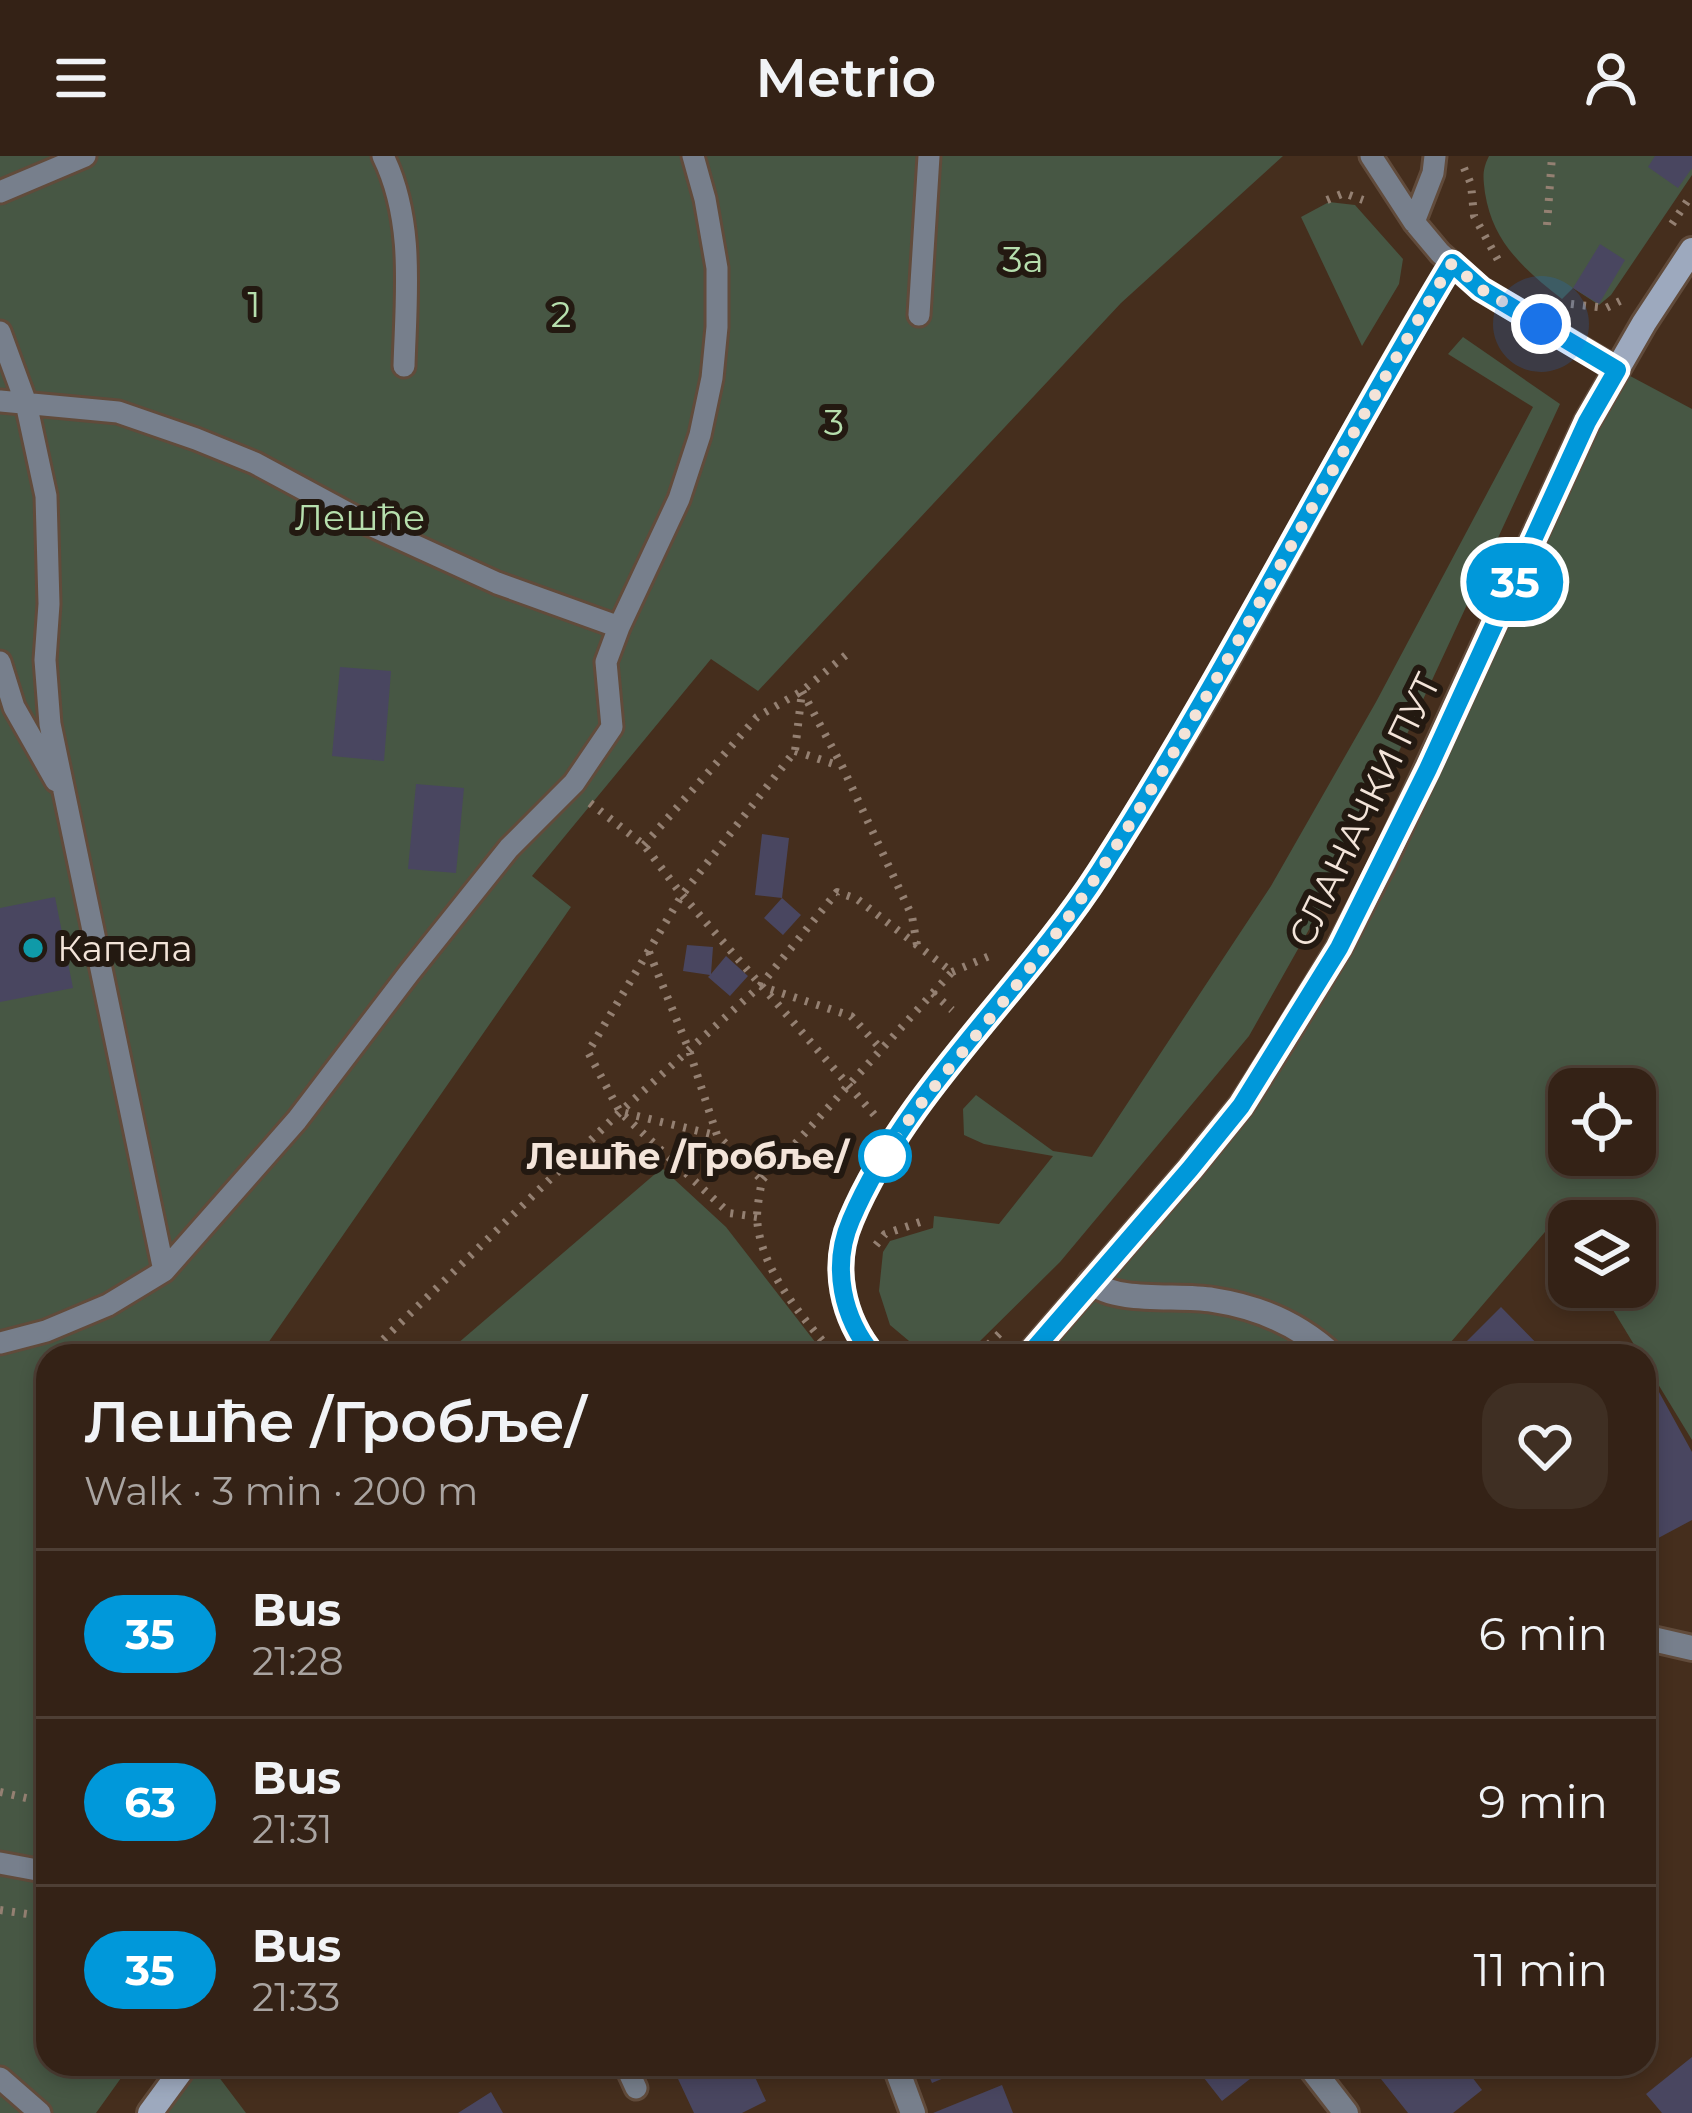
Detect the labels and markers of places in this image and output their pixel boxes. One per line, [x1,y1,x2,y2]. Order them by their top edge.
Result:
place label: Капела [57,926,193,970]
marker: Капела [20,935,46,961]
marker: Лешће /Гробље/ [860,1131,910,1181]
place label: Лешће /Гробље/ [526,1134,851,1178]

